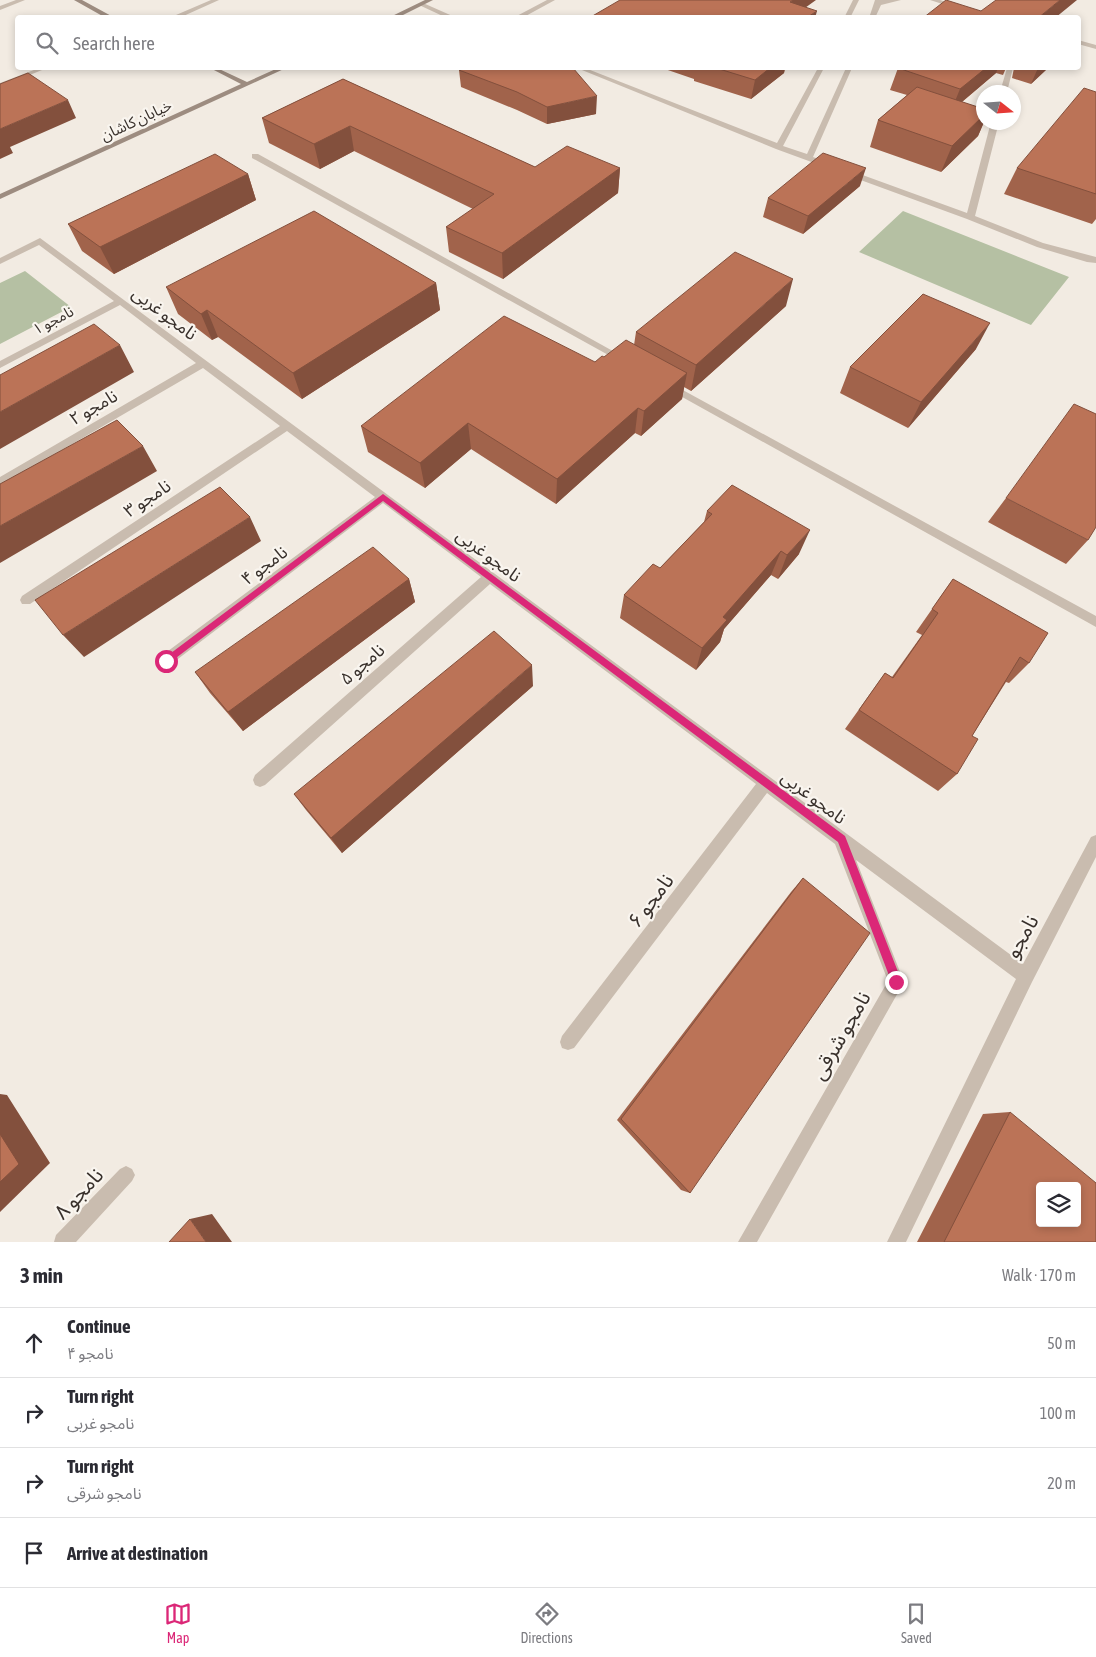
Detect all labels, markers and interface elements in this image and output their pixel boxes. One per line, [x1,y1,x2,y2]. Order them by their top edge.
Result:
search box [15,15,1081,70]
icon: search [33,29,61,57]
text: Search here [73,32,155,54]
north arrow [976,85,1021,130]
street label: خیابان کاشان [98,96,175,145]
street label: نامجو غربی [128,282,202,345]
street label: نامجو ۱ [30,302,77,339]
street label: نامجو ۲ [65,385,121,430]
street label: نامجو ۳ [119,475,175,522]
street label: نامجو غربی [452,524,526,587]
street label: نامجو ۴ [237,541,292,590]
street label: نامجو ۵ [335,639,389,690]
route start [155,650,178,673]
street label: نامجو غربی [777,766,851,829]
street label: نامجو ۶ [622,868,679,932]
street label: نامجو [999,910,1044,962]
route end [885,971,908,994]
street label: نامجو شرقی [805,987,876,1084]
street label: نامجو ۸ [48,1163,108,1224]
map controls [1036,1182,1081,1227]
button: layers [1036,1182,1081,1227]
text: 3 min [20,1263,63,1287]
text: Walk · 170 m [1002,1266,1076,1284]
text: Continue [67,1315,131,1337]
icon: ahead [20,1329,48,1357]
text: 50 m [1047,1334,1076,1352]
text: نامجو ۴ [67,1344,113,1362]
text: Turn right [67,1385,134,1407]
icon: right [20,1399,48,1427]
text: 100 m [1040,1404,1076,1422]
text: نامجو غربی [67,1414,134,1432]
text: Turn right [67,1455,134,1477]
icon: right [20,1469,48,1497]
text: 20 m [1047,1474,1076,1492]
text: نامجو شرقی [67,1484,142,1502]
icon: arrive [20,1539,48,1567]
text: Arrive at destination [67,1542,208,1564]
tab: Map [164,1600,192,1646]
tab: Directions [520,1600,573,1646]
tab: Saved [901,1600,932,1646]

